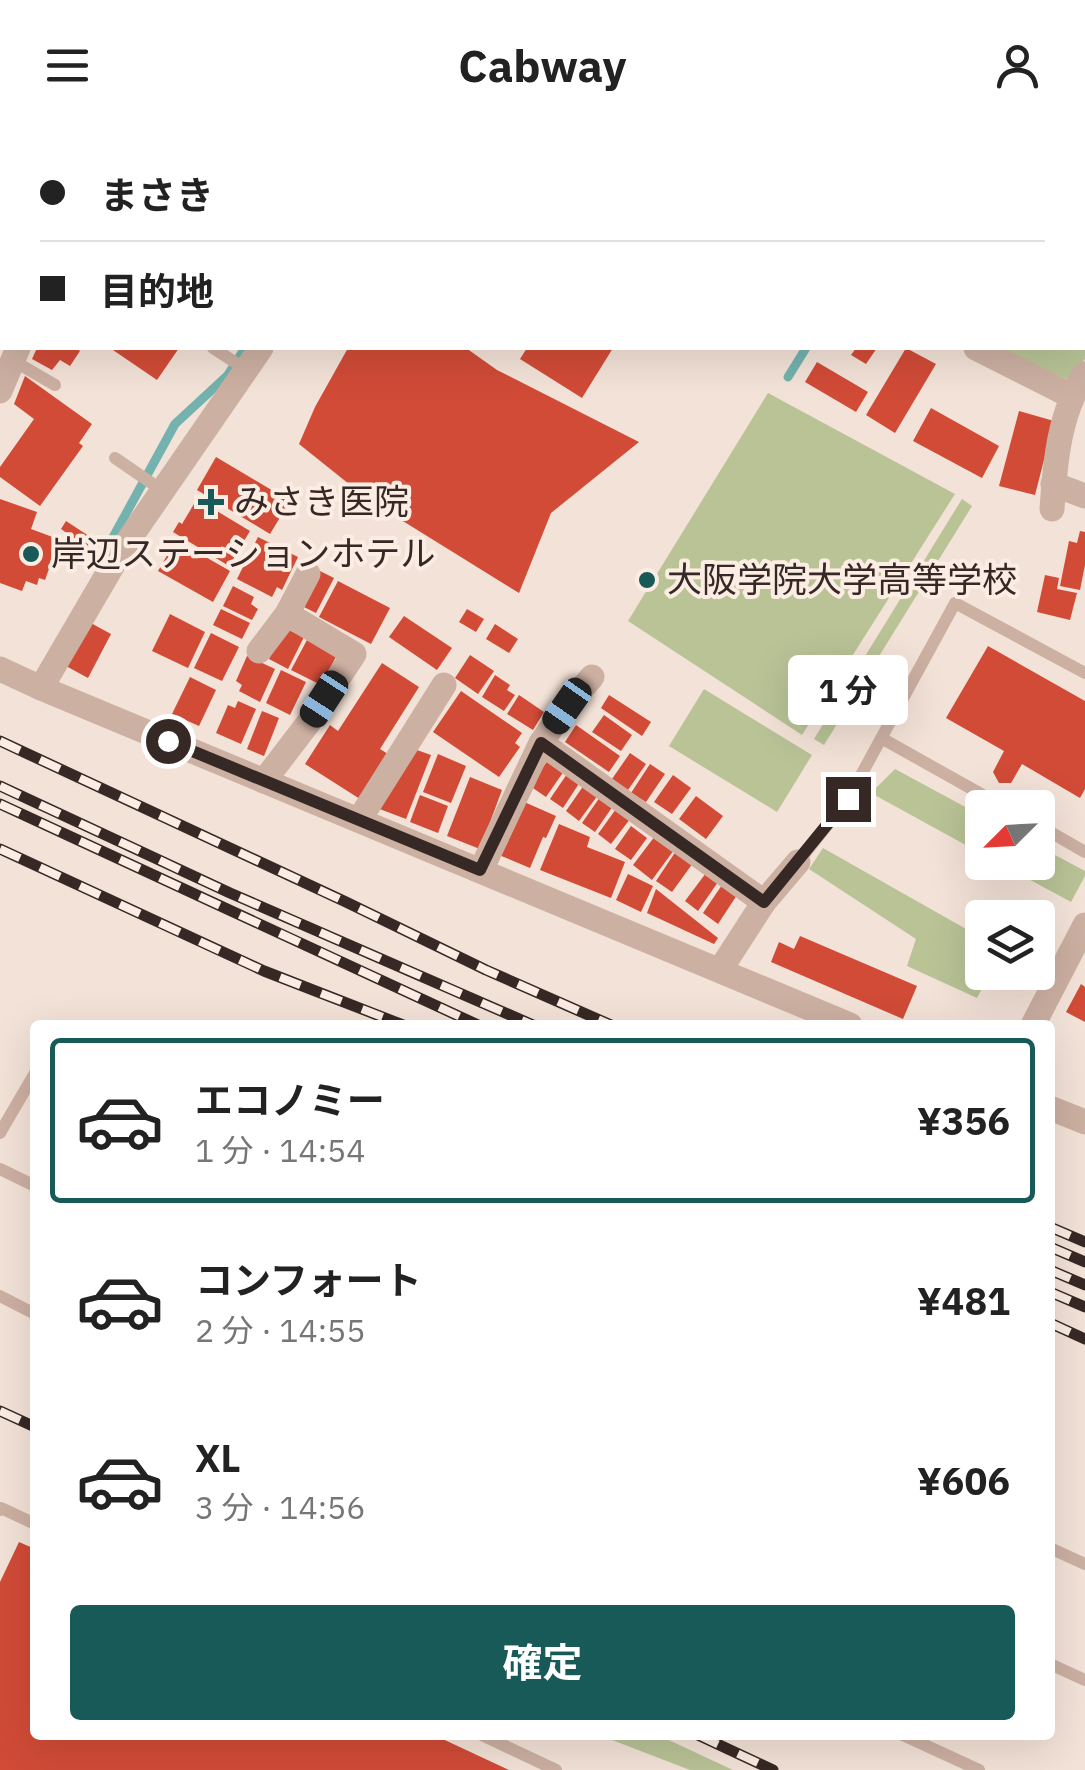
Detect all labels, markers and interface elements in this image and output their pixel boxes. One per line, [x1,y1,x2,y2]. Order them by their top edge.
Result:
text: Cabway [458,36,627,94]
icon: menu [40,38,95,93]
icon: person [990,38,1045,93]
text: まさき [100,170,214,219]
text: 目的地 [100,266,214,315]
place label: みさき医院 [234,478,409,524]
marker: みさき医院 [198,489,224,515]
place label: 岸辺ステーションホテル [51,530,435,576]
marker: 岸辺ステーションホテル [20,543,42,565]
place label: 大阪学院大学高等学校 [667,556,1017,602]
marker: 大阪学院大学高等学校 [636,569,658,591]
callout: 1 分 [788,654,908,724]
car [295,666,353,732]
text: 1 分 [819,669,877,711]
car [538,673,596,739]
route start [146,719,191,764]
route end [826,777,871,822]
north arrow [965,790,1055,880]
map controls [965,790,1055,990]
button: layers [965,900,1055,990]
text: エコノミー [195,1075,385,1124]
icon: car [75,1076,165,1166]
text: ¥356 [917,1096,1010,1145]
text: 1 分 · 14:54 [195,1129,365,1171]
text: コンフォート [195,1255,422,1304]
icon: car [75,1256,165,1346]
text: ¥481 [917,1276,1010,1325]
text: 2 分 · 14:55 [195,1309,365,1351]
text: XL [195,1433,241,1482]
icon: car [75,1436,165,1526]
text: ¥606 [917,1456,1010,1505]
text: 3 分 · 14:56 [195,1486,365,1528]
button: 確定 [70,1605,1015,1720]

